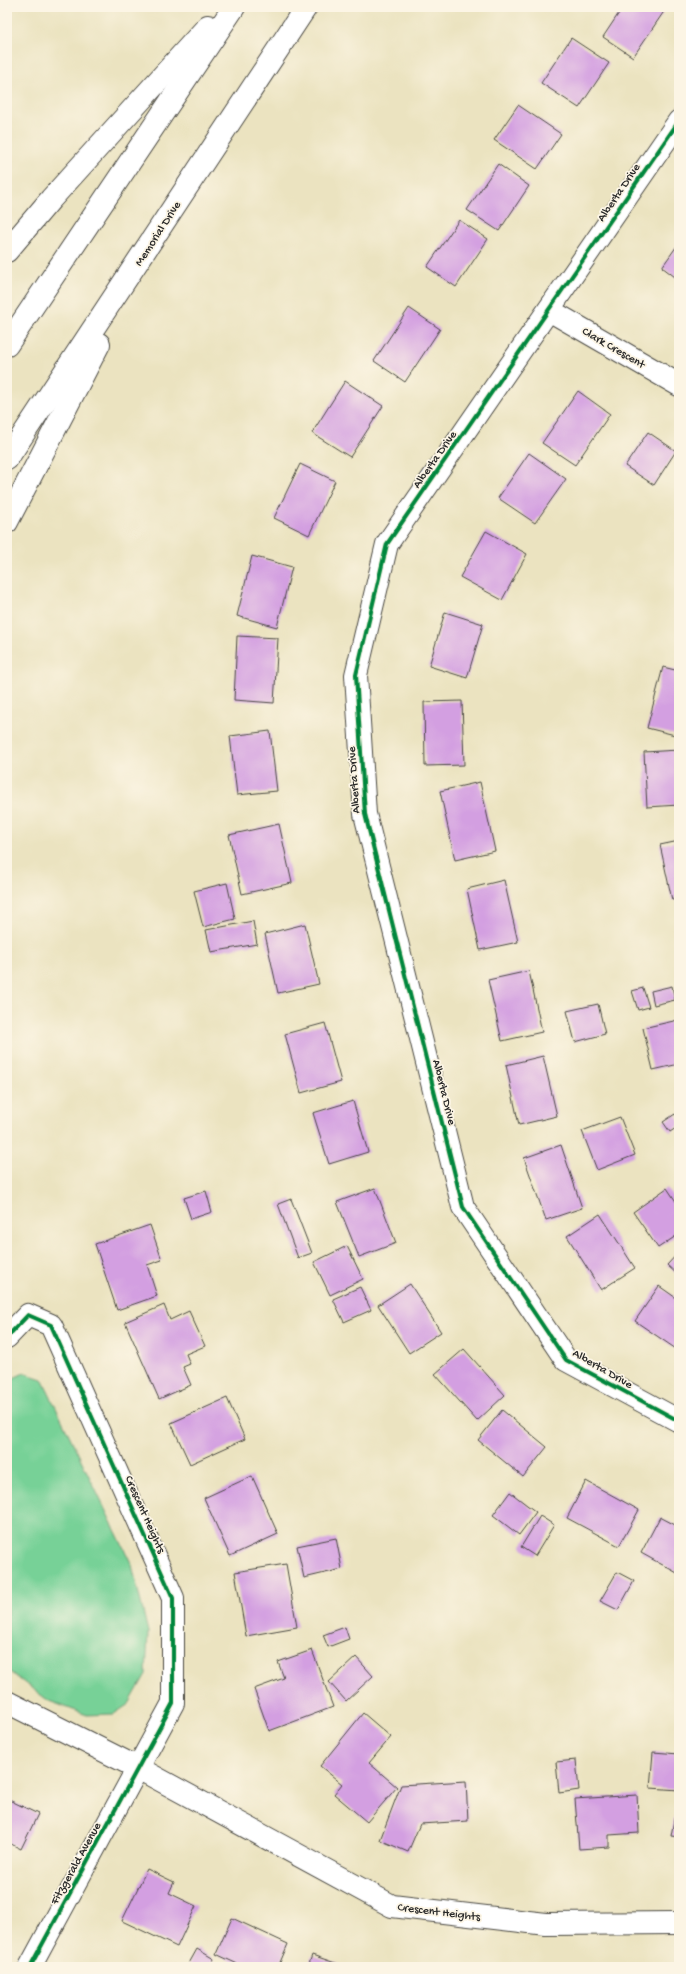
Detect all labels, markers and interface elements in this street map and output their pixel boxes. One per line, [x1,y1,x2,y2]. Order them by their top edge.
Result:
street label: Alberta Drive [595,161,645,225]
street label: Memorial Drive [133,198,185,269]
street label: Clark Crescent [579,325,648,373]
street label: Alberta Drive [411,428,461,492]
street label: Alberta Drive [346,745,364,814]
street label: Alberta Drive [428,1058,458,1127]
street label: Alberta Drive [569,1347,635,1393]
street label: Crescent Heights [121,1474,168,1556]
street label: Fitzgerald Avenue [48,1820,105,1908]
street label: Crescent Heights [397,1901,482,1925]

